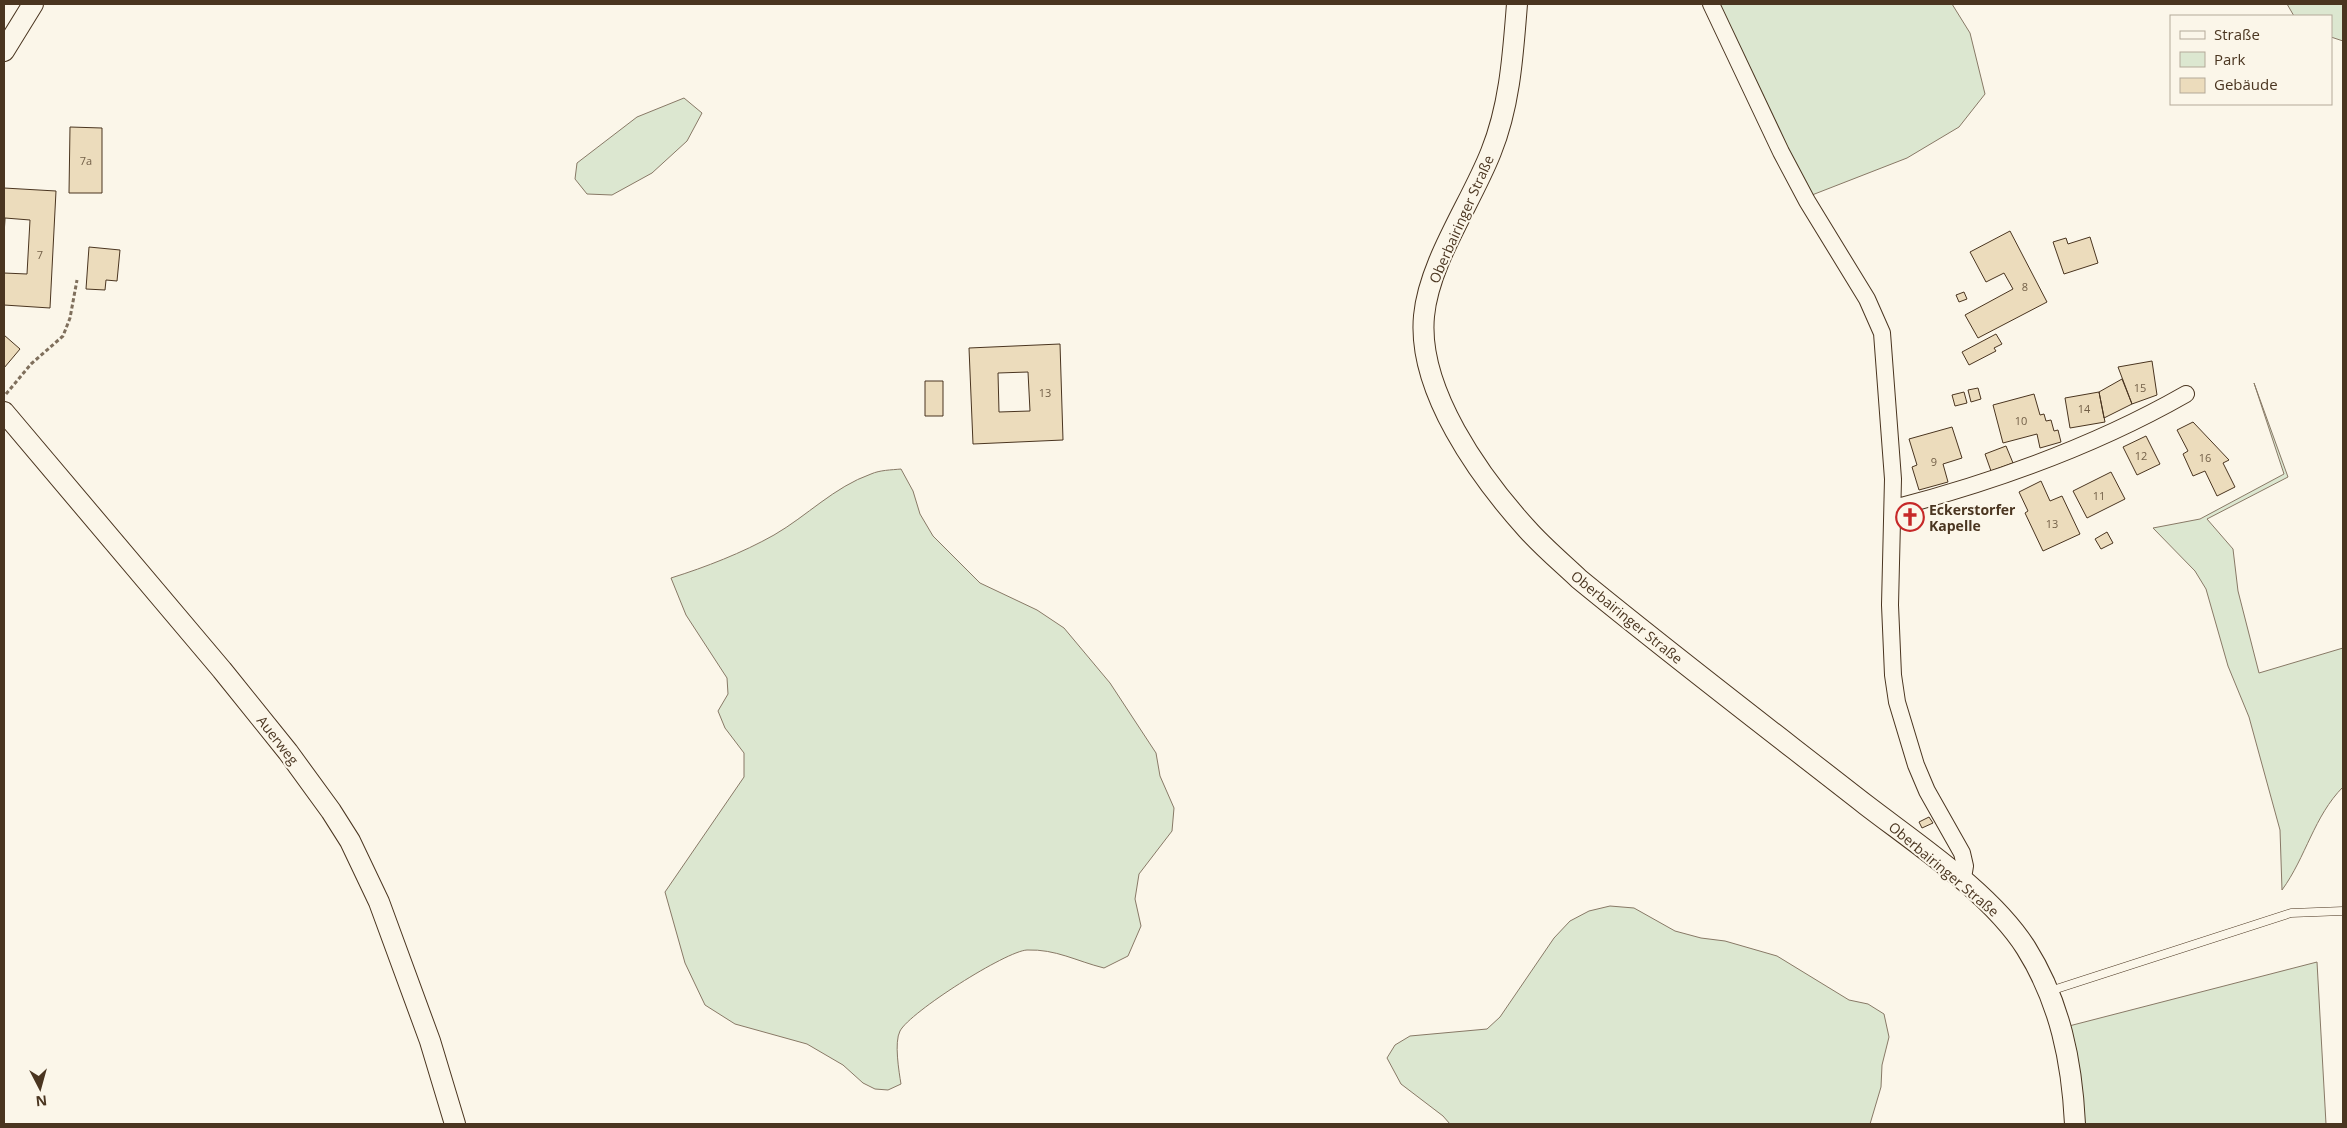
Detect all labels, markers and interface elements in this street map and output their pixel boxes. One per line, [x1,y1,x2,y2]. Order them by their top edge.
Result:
legend [2170,15,2332,105]
text: Straße [2214,24,2260,44]
text: Park [2214,49,2245,69]
text: Gebäude [2214,74,2278,94]
street label: Oberbairinger Straße [1424,152,1498,286]
house number: 7a [80,153,92,168]
house number: 7 [37,247,43,262]
house number: 8 [2022,279,2028,294]
house number: 15 [2134,380,2146,395]
house number: 13 [1039,385,1051,400]
house number: 14 [2078,401,2091,416]
house number: 10 [2015,413,2027,428]
house number: 12 [2135,448,2147,463]
house number: 16 [2199,450,2211,465]
house number: 9 [1931,454,1937,469]
house number: 11 [2093,488,2105,503]
place label: Eckerstorfer Kapelle [1929,500,2016,535]
church icon: Eckerstorfer Kapelle [1895,502,1925,532]
house number: 13 [2046,516,2058,531]
street label: Oberbairinger Straße [1567,566,1687,668]
street label: Auerweg [253,712,303,769]
street label: Oberbairinger Straße [1885,817,2003,921]
north arrow [15,1063,65,1113]
text: N [35,1091,48,1111]

